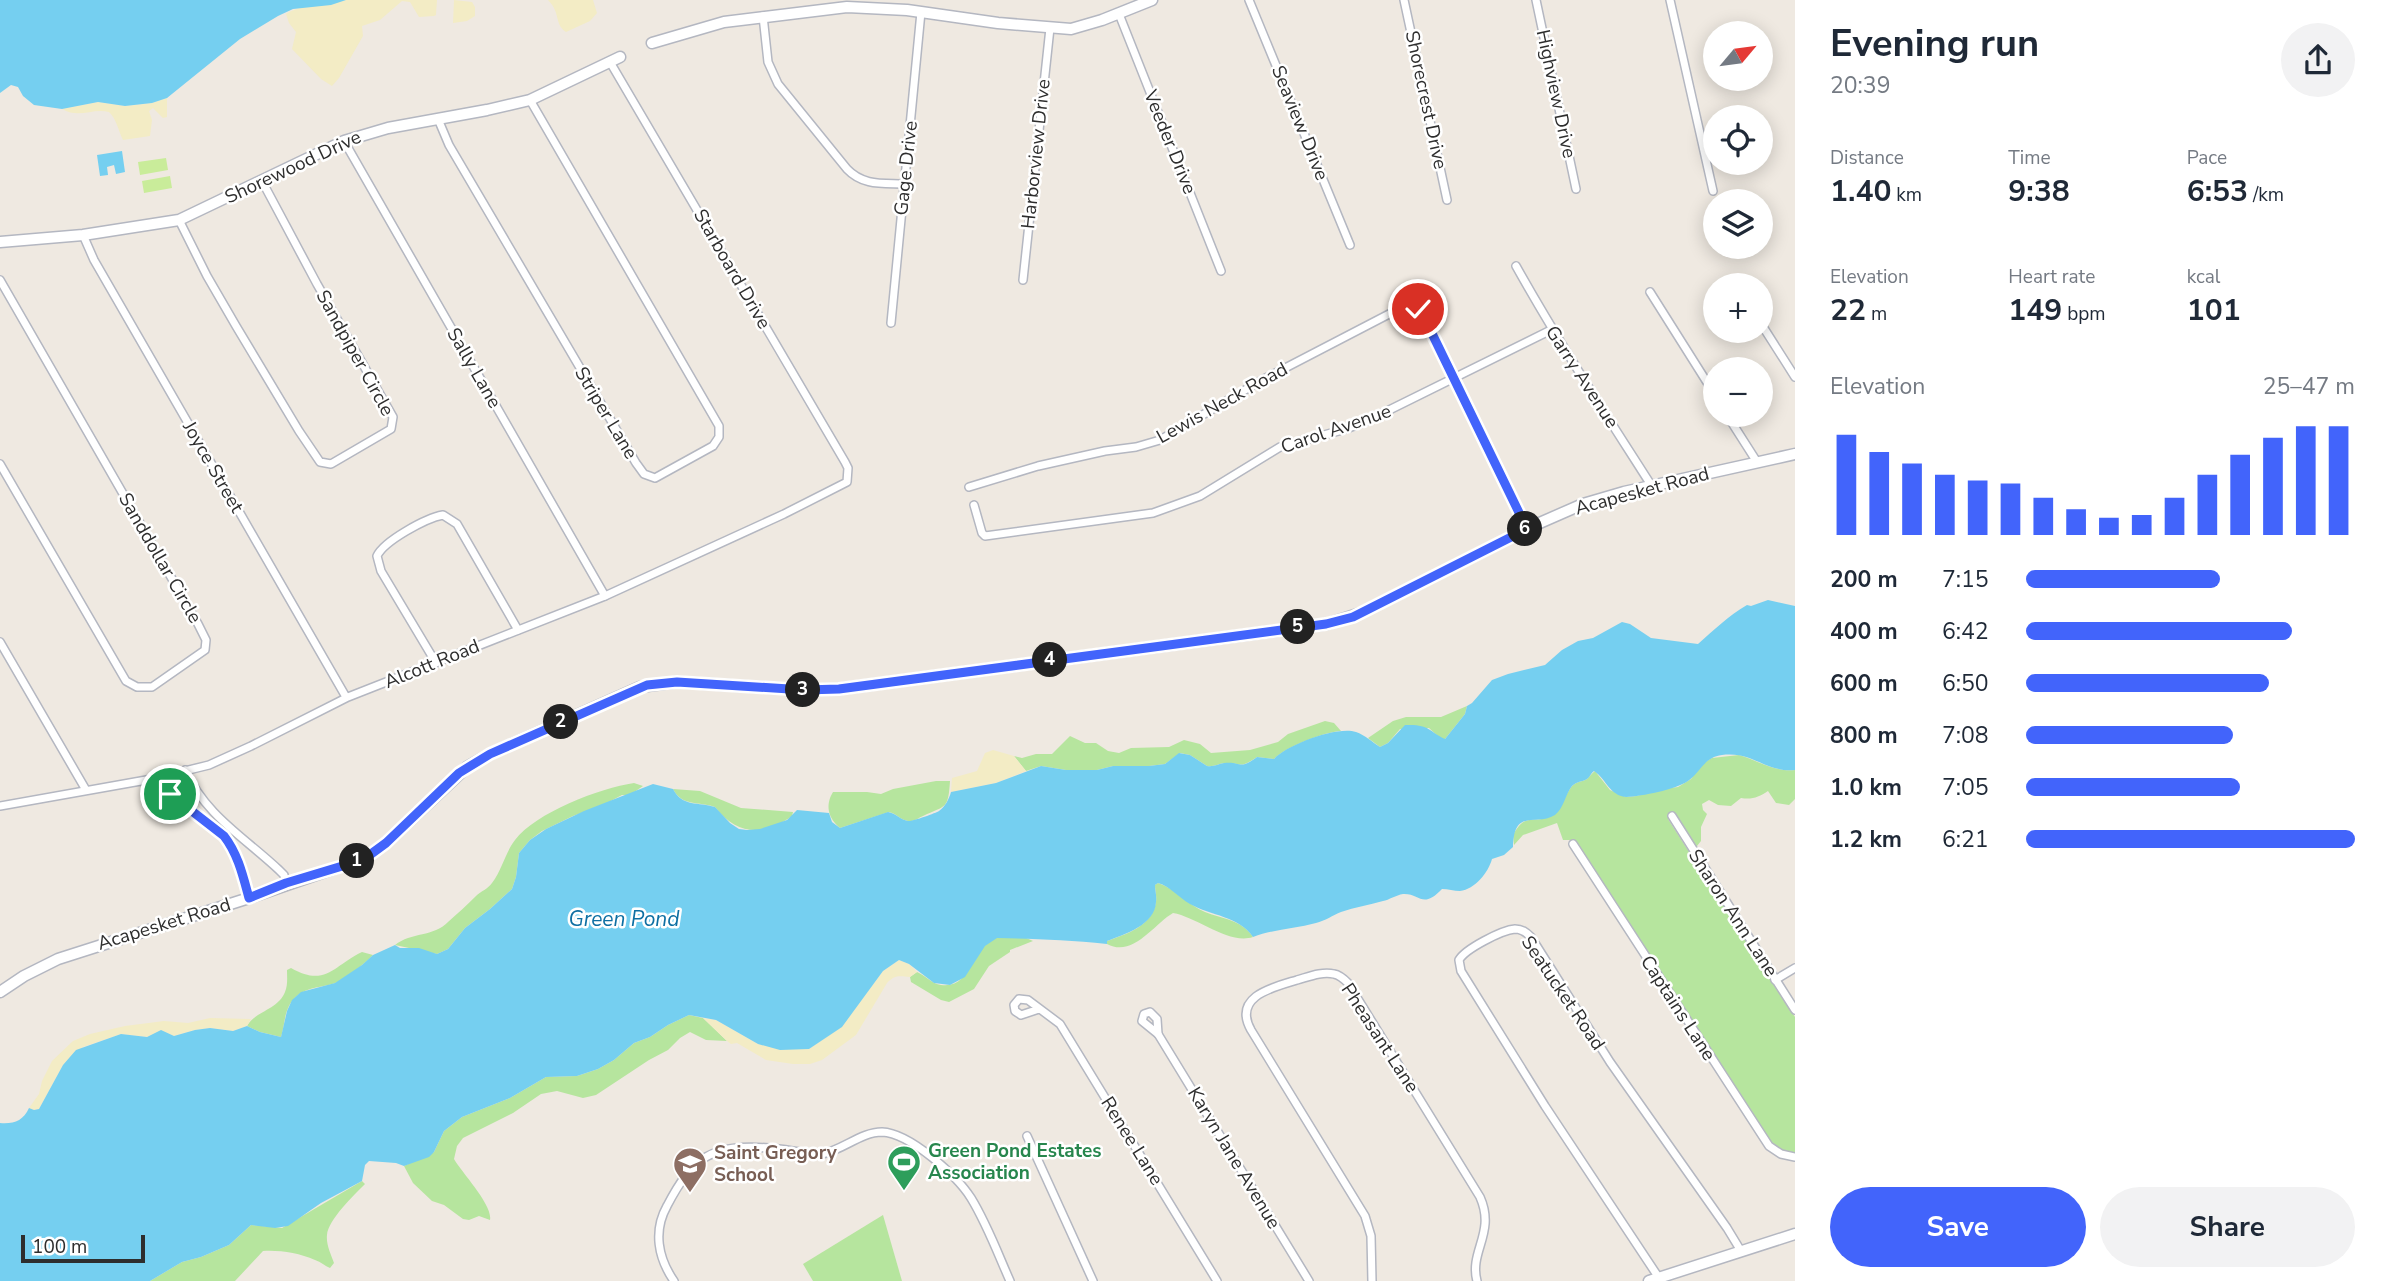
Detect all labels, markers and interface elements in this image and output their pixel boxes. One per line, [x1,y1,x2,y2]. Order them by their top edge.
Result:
text: Evening run [1830,18,2039,69]
north arrow [1703,21,1773,91]
map controls [1703,21,1773,427]
button: share [2281,23,2355,97]
street label: Highview Drive [1530,27,1582,161]
street label: Shorecrest Drive [1399,28,1453,172]
street label: Seaview Drive [1265,62,1335,184]
text: 20:39 [1830,70,1890,101]
street label: Harborview Drive [1015,78,1057,230]
street label: Veeder Drive [1137,85,1203,198]
button: locate [1703,105,1773,175]
street label: Gage Drive [888,119,924,217]
street label: Shorewood Drive [221,124,365,210]
text: Distance [1830,145,1904,171]
text: Time [2008,145,2051,171]
text: Pace [2187,145,2227,171]
text: 1.40 [1830,171,1891,212]
text: 9:38 [2008,171,2070,212]
text: 6:53 [2187,171,2248,212]
text: km [1891,182,1922,208]
text: /km [2248,182,2284,208]
button: layers [1703,189,1773,259]
street label: Starboard Drive [687,204,777,334]
text: Elevation [1830,264,1909,290]
text: Heart rate [2008,264,2095,290]
text: kcal [2187,264,2220,290]
button: + [1703,273,1773,343]
pin [1388,279,1448,339]
street label: Sandpiper Circle [310,285,400,421]
icon: check [1399,290,1437,328]
text: 22 [1830,290,1866,331]
text: 149 [2008,290,2062,331]
text: 101 [2187,290,2241,331]
text: m [1866,301,1887,327]
text: bpm [2062,301,2106,327]
street label: Garry Avenue [1539,321,1625,433]
street label: Sally Lane [441,323,507,413]
street label: Lewis Neck Road [1152,356,1292,450]
button: − [1703,357,1773,427]
street label: Striper Lane [568,362,644,464]
text: Elevation [1830,371,1925,402]
text: 25–47 m [2263,371,2355,402]
street label: Carol Avenue [1277,398,1395,460]
street label: Joyce Street [176,416,250,518]
street label: Acapesket Road [1572,461,1712,521]
street label: Sanddollar Circle [112,488,208,628]
pin: 6 [1508,512,1542,546]
text: 6 [1519,515,1530,541]
text: 200 m [1830,564,1898,595]
text: 7:15 [1942,564,1989,595]
pin: 5 [1280,610,1316,644]
text: 5 [1292,613,1303,639]
text: 400 m [1830,616,1898,647]
text: 6:42 [1942,616,1989,647]
street label: Alcott Road [380,633,484,695]
pin: 4 [1032,642,1068,678]
text: 4 [1044,646,1055,672]
text: 600 m [1830,668,1898,699]
text: 6:50 [1942,668,1989,699]
pin: 3 [786,672,820,708]
text: 3 [797,676,808,702]
pin: 2 [544,704,578,740]
text: 2 [555,708,566,734]
text: 800 m [1830,720,1898,751]
text: 7:08 [1942,720,1989,751]
pin [140,764,200,824]
text: 1.0 km [1830,772,1902,803]
text: 7:05 [1942,772,1989,803]
icon: arrive [151,775,189,813]
text: 1.2 km [1830,824,1902,855]
text: 6:21 [1942,824,1989,855]
pin: 1 [340,844,374,878]
street label: Sharon Ann Lane [1682,844,1784,982]
text: 1 [351,847,362,873]
street label: Acapesket Road [94,891,234,957]
water label: Green Pond [569,905,680,933]
street label: Seatucket Road [1515,931,1611,1055]
street label: Captains Lane [1634,950,1722,1066]
street label: Pheasant Lane [1335,978,1425,1098]
street label: Karyn Jane Avenue [1181,1082,1287,1234]
street label: Renee Lane [1095,1092,1169,1190]
place label: Green Pond Estates Association [928,1138,1102,1186]
place label: Saint Gregory School [714,1140,838,1188]
sports icon: Green Pond Estates Association [885,1143,923,1192]
school or university icon: Saint Gregory School [671,1145,709,1194]
button: Save [1830,1187,2086,1267]
button: Share [2100,1187,2355,1267]
scale bar [21,1232,145,1264]
text: 100 m [32,1234,87,1260]

